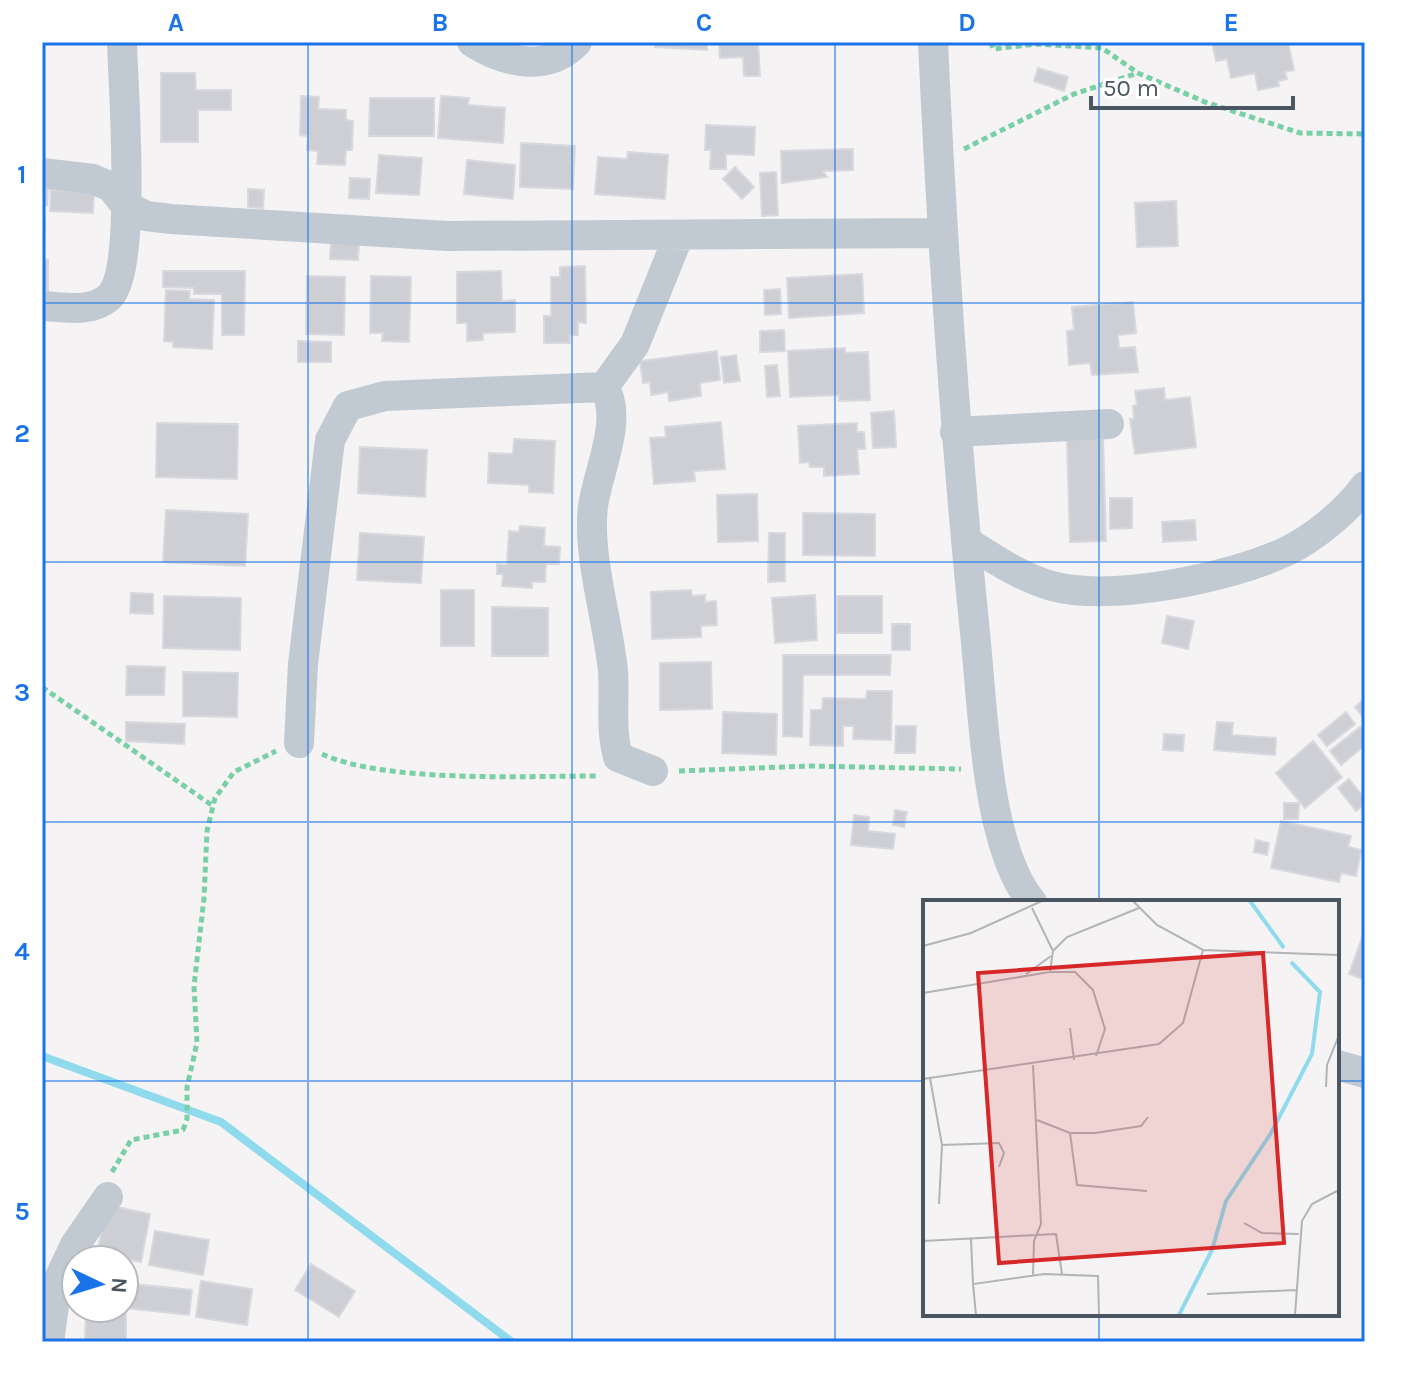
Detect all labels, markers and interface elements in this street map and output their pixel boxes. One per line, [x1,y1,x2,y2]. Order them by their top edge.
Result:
text: A [168,7,184,38]
text: B [432,7,448,38]
text: C [696,7,712,38]
text: D [958,7,976,38]
text: E [1223,7,1239,38]
scale bar [1091,60,1293,110]
text: 50 m [1103,74,1159,102]
text: 1 [17,159,27,190]
text: 2 [14,418,30,449]
text: 3 [14,677,30,708]
inset map [923,900,1339,1316]
text: 4 [14,936,30,967]
text: 5 [14,1196,30,1227]
north arrow [60,1244,140,1324]
text: N [105,1277,132,1294]

